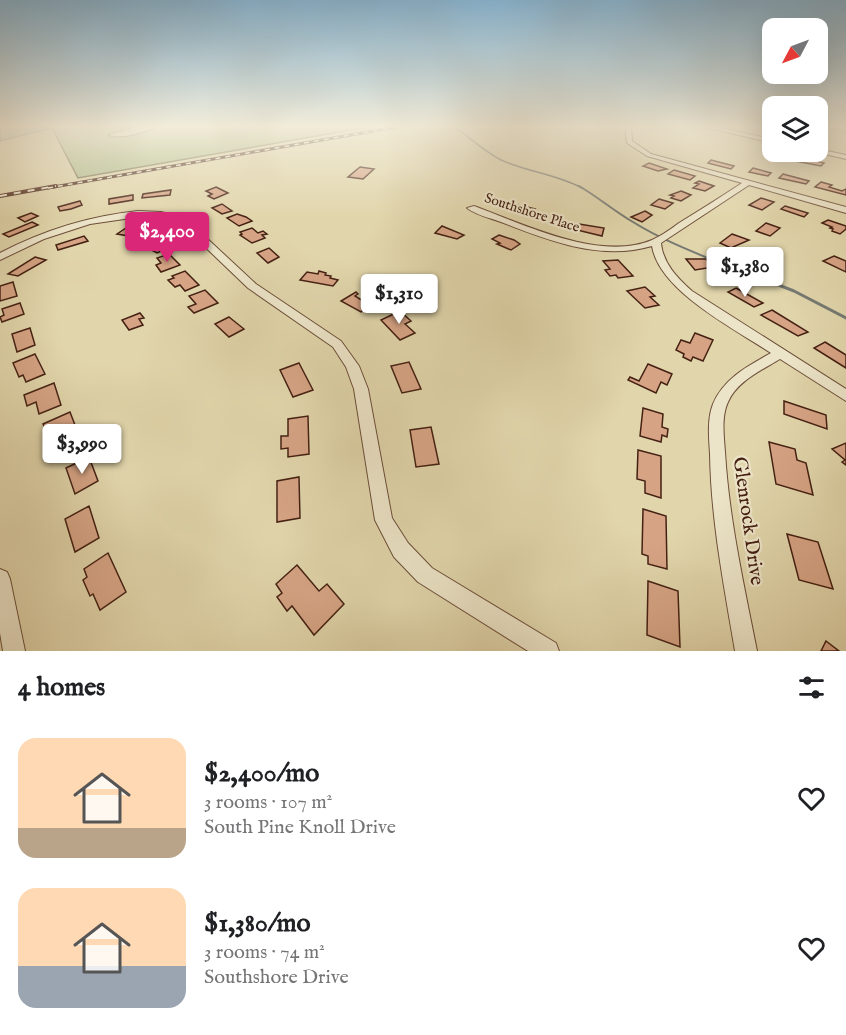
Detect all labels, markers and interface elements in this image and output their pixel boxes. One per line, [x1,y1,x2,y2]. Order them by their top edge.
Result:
north arrow [762,18,828,84]
map controls [762,18,828,162]
button: layers [762,96,828,162]
street label: Southshore Place [482,189,582,237]
pin: $2,400 [118,212,216,263]
text: $2,400 [139,219,195,244]
pin: $1,380 [696,247,794,298]
text: $1,380 [721,254,769,279]
pin: $1,310 [350,274,448,325]
text: $1,310 [375,281,423,306]
pin: $3,990 [33,424,131,475]
text: $3,990 [56,431,108,456]
street label: Glenrock Drive [727,455,769,587]
text: 4 homes [18,671,105,704]
icon: filters [795,671,828,704]
text: $2,400/mo [204,757,319,790]
icon: home [66,762,138,834]
icon: heart [795,782,828,815]
text: 3 rooms · 107 m² [204,790,332,815]
text: South Pine Knoll Drive [204,815,396,840]
text: $1,380/mo [204,907,311,940]
icon: home [66,912,138,984]
icon: heart [795,932,828,965]
text: 3 rooms · 74 m² [204,940,325,965]
text: Southshore Drive [204,965,349,990]

